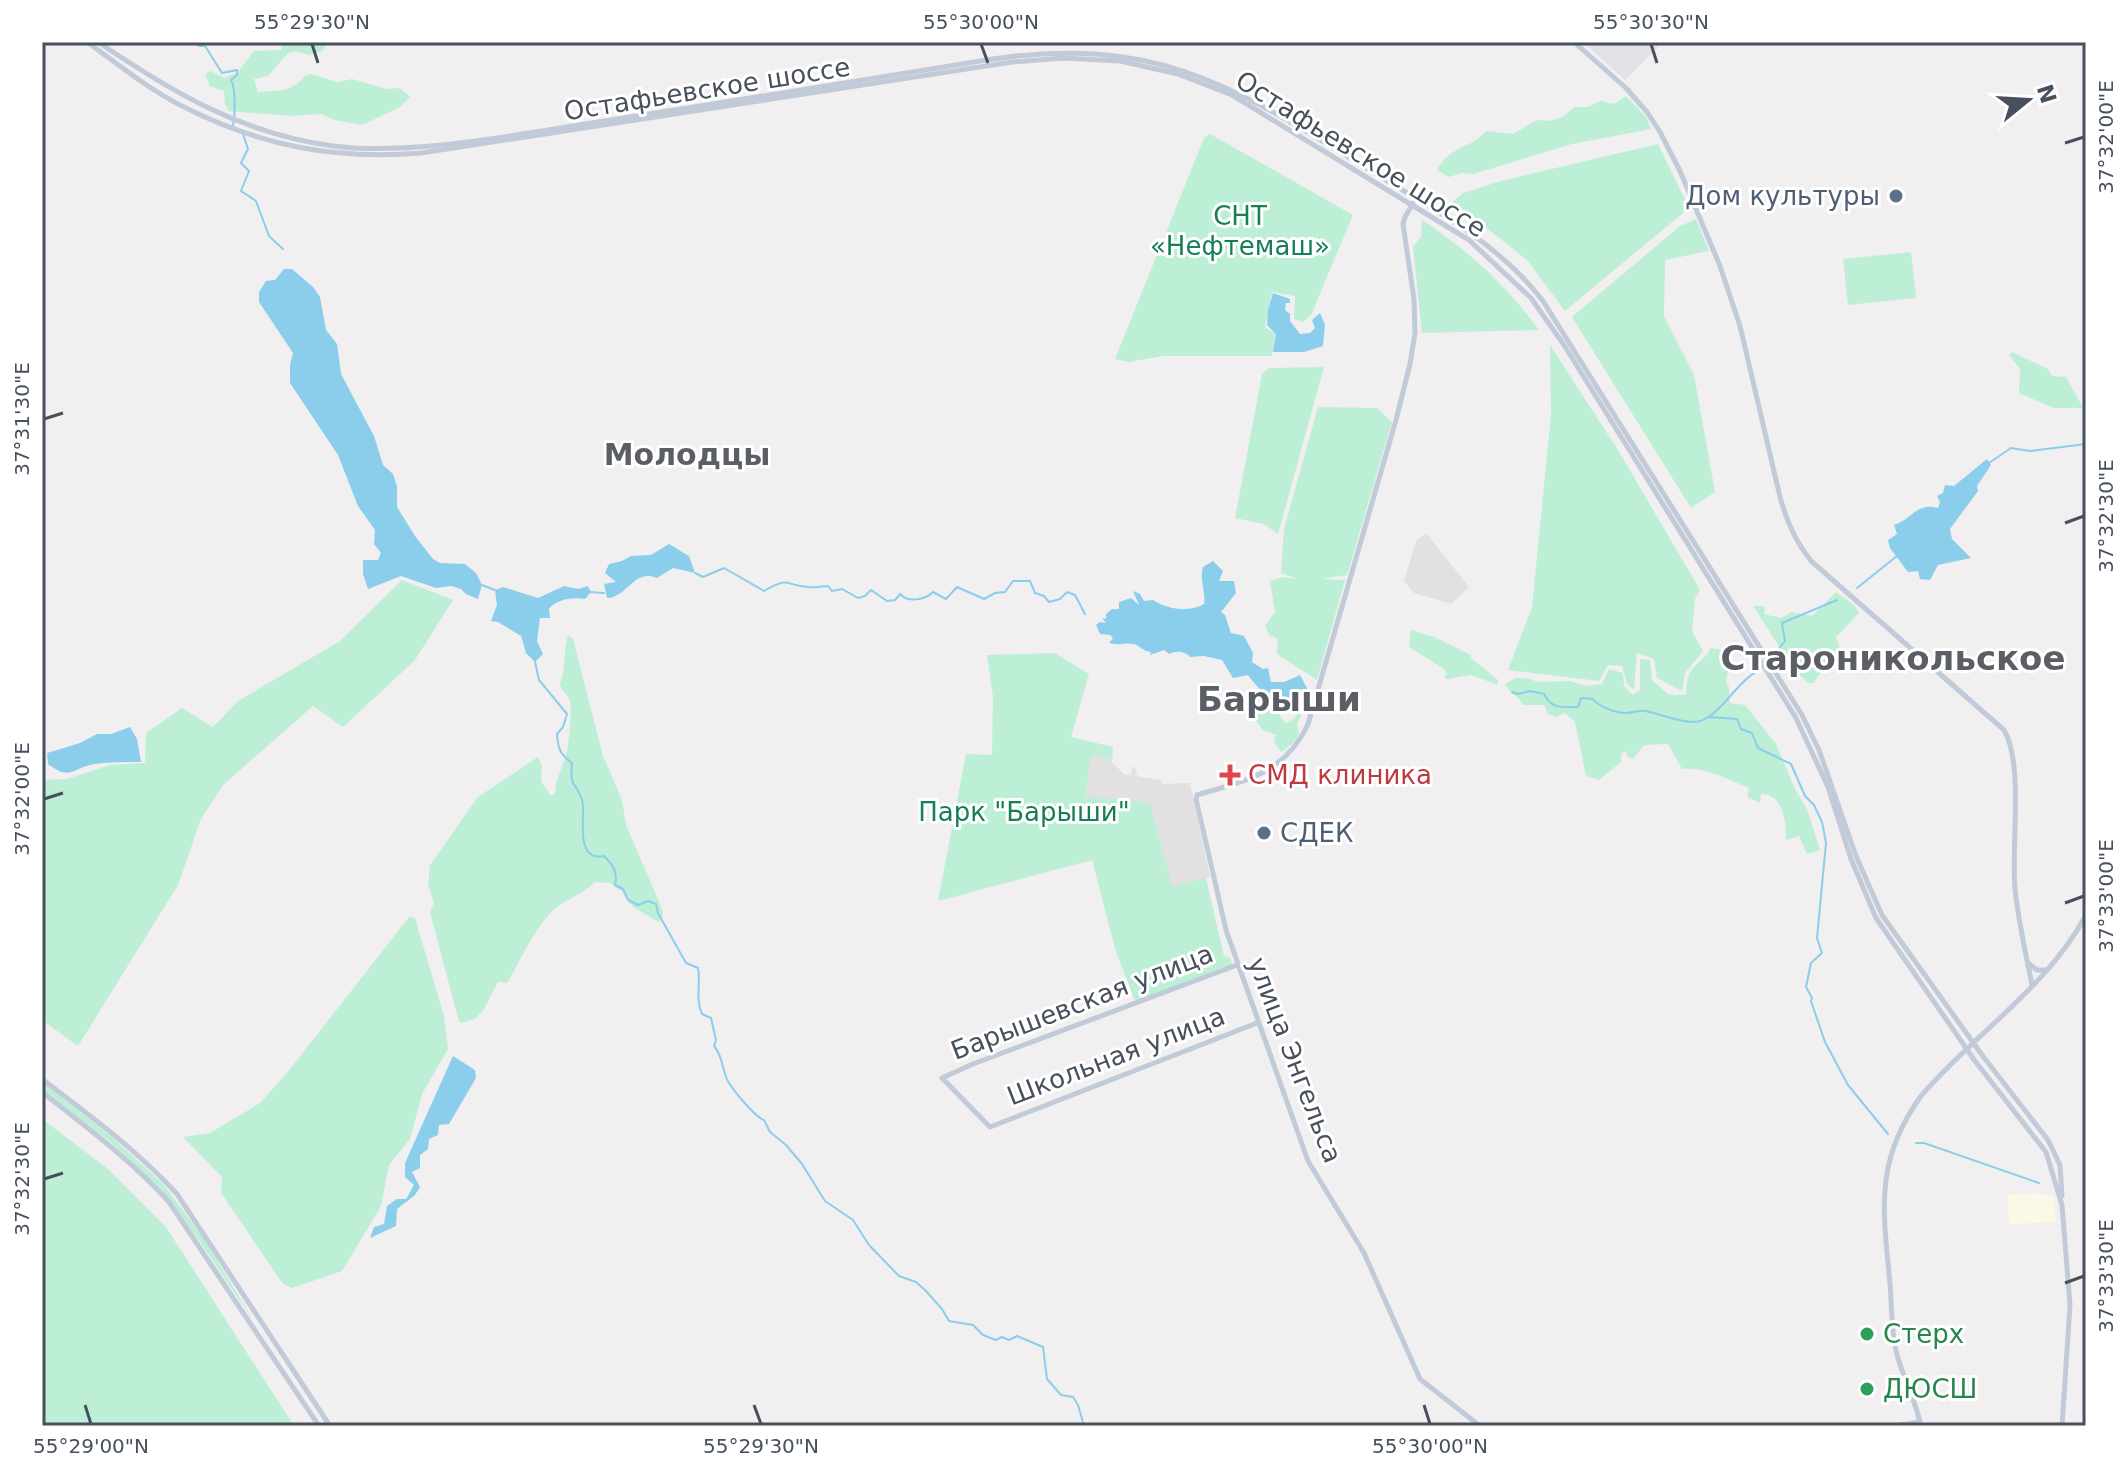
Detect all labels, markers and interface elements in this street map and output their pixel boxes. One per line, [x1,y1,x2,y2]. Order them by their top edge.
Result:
text: 55°29'30"N [254,10,370,34]
text: 55°30'00"N [923,10,1039,34]
text: 55°30'30"N [1593,10,1709,34]
street label: Остафьевское шоссе [562,52,852,126]
north arrow [1988,60,2068,140]
street label: Остафьевское шоссе [1230,65,1492,243]
text: 37°32'00"E [2094,80,2118,194]
text: N [2032,81,2061,107]
place label: Дом культуры [1685,181,1880,211]
marker: Дом культуры [1887,187,1905,205]
park label: СНТ «Нефтемаш» [1150,201,1330,261]
text: 37°31'30"E [10,362,34,476]
district label: Молодцы [604,437,770,472]
text: 37°32'30"E [2094,459,2118,573]
district label: Староникольское [1720,638,2066,678]
district label: Барыши [1197,679,1361,719]
text: 37°32'00"E [10,742,34,856]
place label: СМД клиника [1248,760,1432,790]
marker: СМД клиника [1219,764,1241,786]
park label: Парк "Барыши" [918,797,1130,827]
place label: СДЕК [1280,818,1353,848]
marker: СДЕК [1255,824,1273,842]
text: 37°33'00"E [2094,839,2118,953]
street label: Барышевская улица [947,938,1217,1066]
street label: улица Энгельса [1242,953,1348,1167]
street label: Школьная улица [1003,1001,1229,1111]
text: 37°32'30"E [10,1122,34,1236]
text: 37°33'30"E [2094,1219,2118,1333]
place label: Стерх [1883,1319,1964,1349]
marker: Стерх [1858,1325,1876,1343]
place label: ДЮСШ [1883,1374,1977,1404]
marker: ДЮСШ [1858,1380,1876,1398]
text: 55°29'00"N [33,1434,149,1458]
text: 55°29'30"N [703,1434,819,1458]
text: 55°30'00"N [1372,1434,1488,1458]

